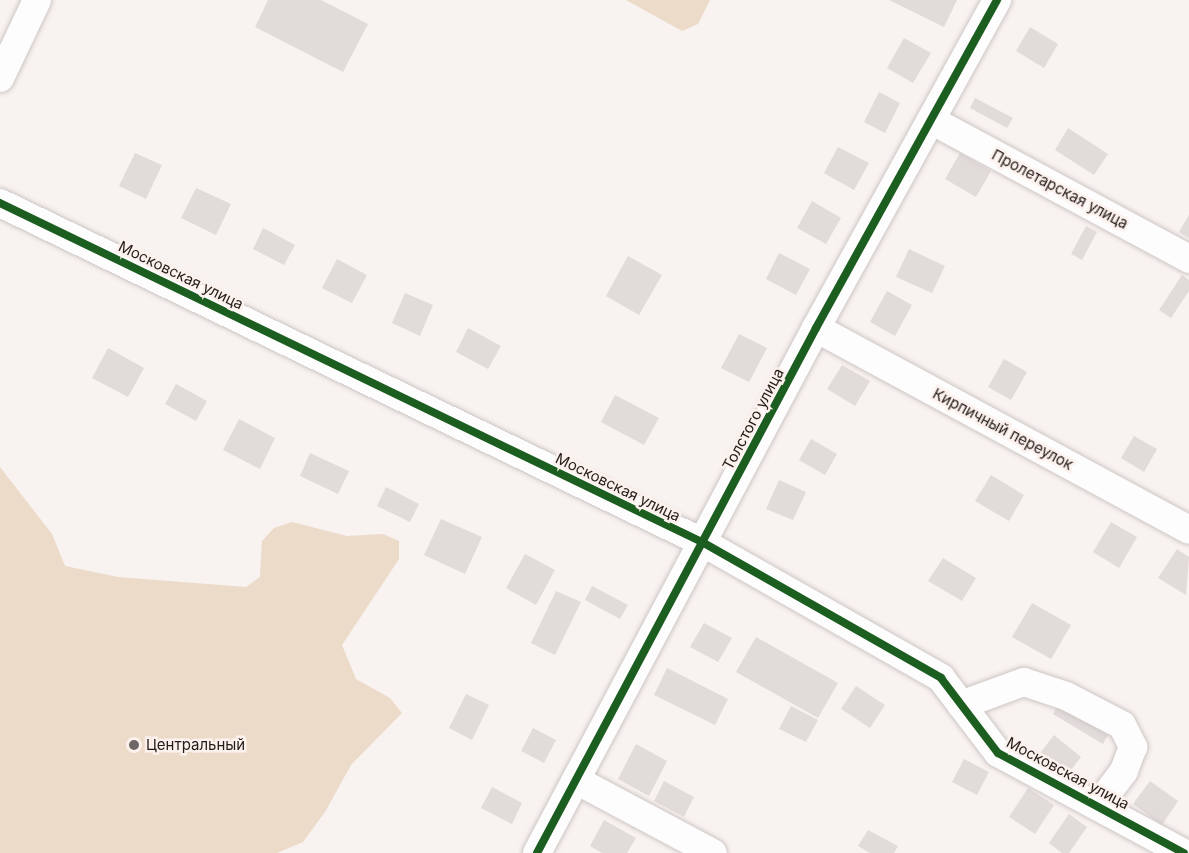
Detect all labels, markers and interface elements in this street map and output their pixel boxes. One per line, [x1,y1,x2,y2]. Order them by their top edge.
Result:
street label: Пролетарская улица [989,145,1131,233]
street label: Московская улица [116,237,246,313]
street label: Толстого улица [719,365,787,473]
street label: Кирпичный переулок [930,384,1076,474]
street label: Московская улица [553,449,683,525]
street label: Московская улица [1003,733,1133,813]
place label: Центральный [146,736,245,754]
marker: Центральный [127,738,141,752]

